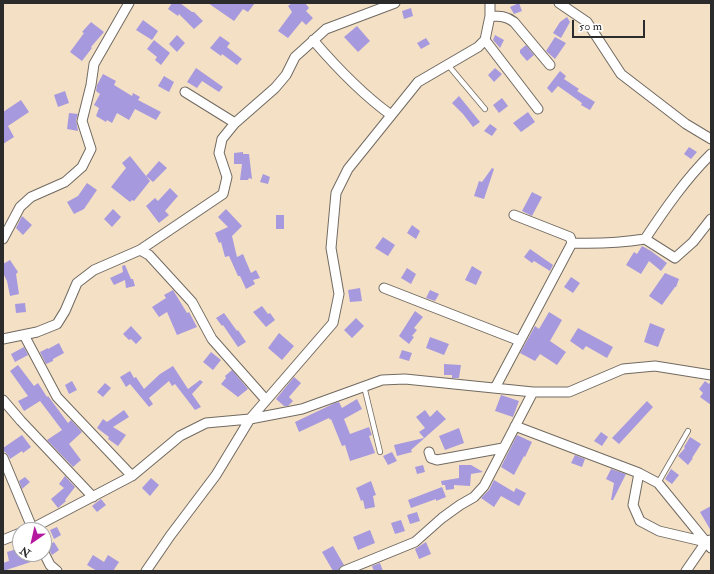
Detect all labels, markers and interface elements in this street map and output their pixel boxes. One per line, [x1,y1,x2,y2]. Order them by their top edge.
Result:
scale bar [574,12,647,38]
text: 50 m [579,19,602,34]
north arrow [12,522,52,562]
text: N [18,543,33,560]

